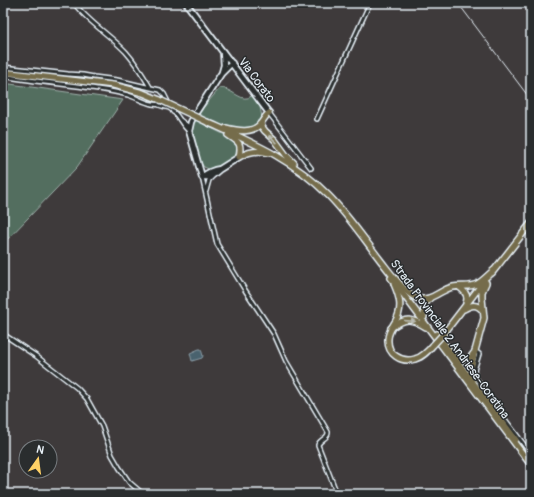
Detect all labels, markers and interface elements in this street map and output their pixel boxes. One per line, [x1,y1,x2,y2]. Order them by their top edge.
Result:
street label: Via Corato [235,55,279,106]
one-way arrow [269,135,278,144]
street label: Strada Provinciale 2 Andriese-Coratina [387,257,513,422]
one-way arrow [403,318,416,325]
north arrow [18,439,58,479]
text: N [35,443,46,457]

